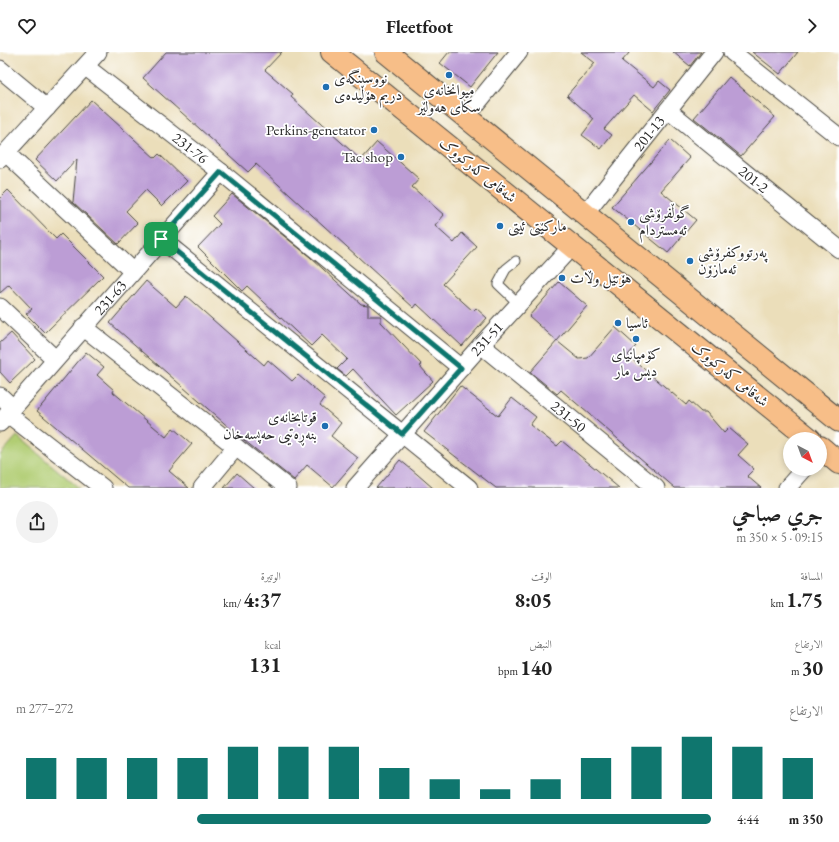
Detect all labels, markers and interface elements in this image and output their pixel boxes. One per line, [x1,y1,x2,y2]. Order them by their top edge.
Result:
icon: heart [16,15,38,37]
text: Fleetfoot [386,15,453,38]
icon: forward [801,15,823,37]
place label: نووسینگەی دریم هۆڵیدەی [334,68,402,108]
marker: میوانخانەی سکای هەولێر [444,70,454,80]
place label: میوانخانەی سکای هەولێر [415,80,481,116]
marker: نووسینگەی دریم هۆڵیدەی [321,82,331,92]
street label: 201-13 [629,111,669,155]
place label: Perkins-genetator [266,120,366,139]
marker: Perkins-genetator [369,125,379,135]
street label: 231-76 [169,128,212,167]
street label: شەقامی کەرکووک [436,133,521,207]
place label: Tac shop [342,147,393,166]
marker: Tac shop [396,152,406,162]
street label: 201-2 [735,161,773,197]
place label: گوڵفرۆشی ئەمستردام [639,203,690,243]
place label: مارکێتی ئیتی [508,216,567,237]
marker: گوڵفرۆشی ئەمستردام [626,217,636,227]
marker: مارکێتی ئیتی [495,221,505,231]
pin [144,222,178,256]
icon: arrive [150,228,172,250]
place label: پەرتووکفرۆشی ئەمازۆن [698,242,768,278]
marker: پەرتووکفرۆشی ئەمازۆن [685,256,695,266]
place label: هۆتێل وڵات [570,268,631,289]
marker: هۆتێل وڵات [557,273,567,283]
street label: 231-63 [90,276,130,319]
place label: ئاسیا [626,313,648,332]
street label: 231-51 [466,317,507,360]
marker: ئاسیا [613,318,623,328]
marker: کۆمپانیای دیس مار [631,334,641,344]
street label: شەقامی کەرکووک [688,337,773,411]
place label: کۆمپانیای دیس مار [611,344,661,381]
street label: 231-50 [547,396,590,436]
place label: قوتابخانەی بنەڕەتیی حەپسەخان [223,407,317,446]
marker: قوتابخانەی بنەڕەتیی حەپسەخان [320,421,330,431]
north arrow [783,432,827,476]
map controls [783,432,827,476]
text: جري صباحي [732,499,823,528]
button: share [16,501,58,543]
text: 09:15 · 5 × 350 m [736,529,823,546]
text: الوتيرة [261,569,281,583]
text: الوقت [531,569,552,583]
text: المسافة [801,569,823,583]
text: 4:37 [244,587,281,613]
text: 8:05 [515,587,552,613]
text: 1.75 [786,587,823,613]
text: /km [223,596,244,610]
text: km [770,596,786,610]
text: النبض [529,637,552,651]
text: الارتفاع [794,637,823,651]
text: kcal [265,638,281,652]
text: 131 [249,652,281,678]
text: 140 [520,655,552,681]
text: 30 [802,655,823,681]
text: bpm [498,664,520,678]
text: m [791,664,802,678]
text: 272–277 m [16,700,73,717]
text: الارتفاع [789,702,823,719]
text: 4:44 [737,811,759,828]
text: 350 m [789,811,823,828]

